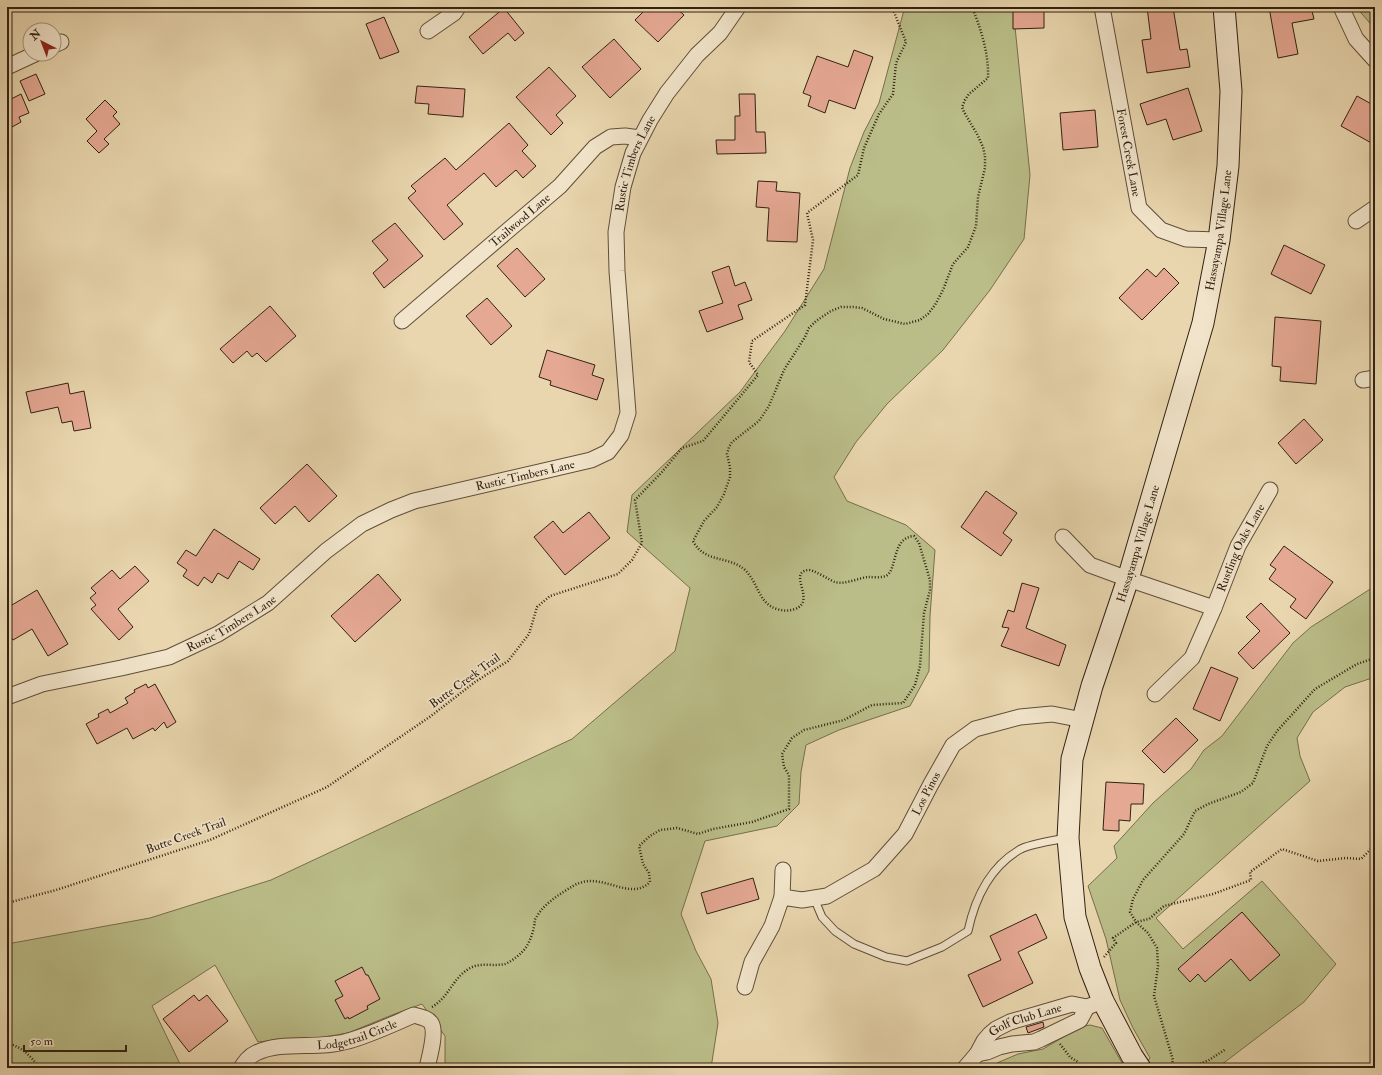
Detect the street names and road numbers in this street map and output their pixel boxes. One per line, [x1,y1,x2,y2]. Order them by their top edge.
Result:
street label: Forest Creek Lane [1113,107,1144,198]
street label: Rustic Timbers Lane [612,112,659,212]
street label: Hassayampa Village Lane [1202,169,1235,292]
street label: Trailwood Lane [486,190,553,251]
street label: Rustic Timbers Lane [474,457,576,494]
street label: Hassayampa Village Lane [1113,483,1163,604]
street label: Rustling Oaks Lane [1214,501,1268,594]
street label: Rustic Timbers Lane [184,592,279,655]
street label: Butte Creek Trail [427,650,503,712]
street label: Los Pinos [908,769,944,818]
street label: Butte Creek Trail [144,815,228,857]
street label: Golf Club Lane [985,1000,1063,1040]
street label: Lodgetrail Circle [317,1016,399,1053]

